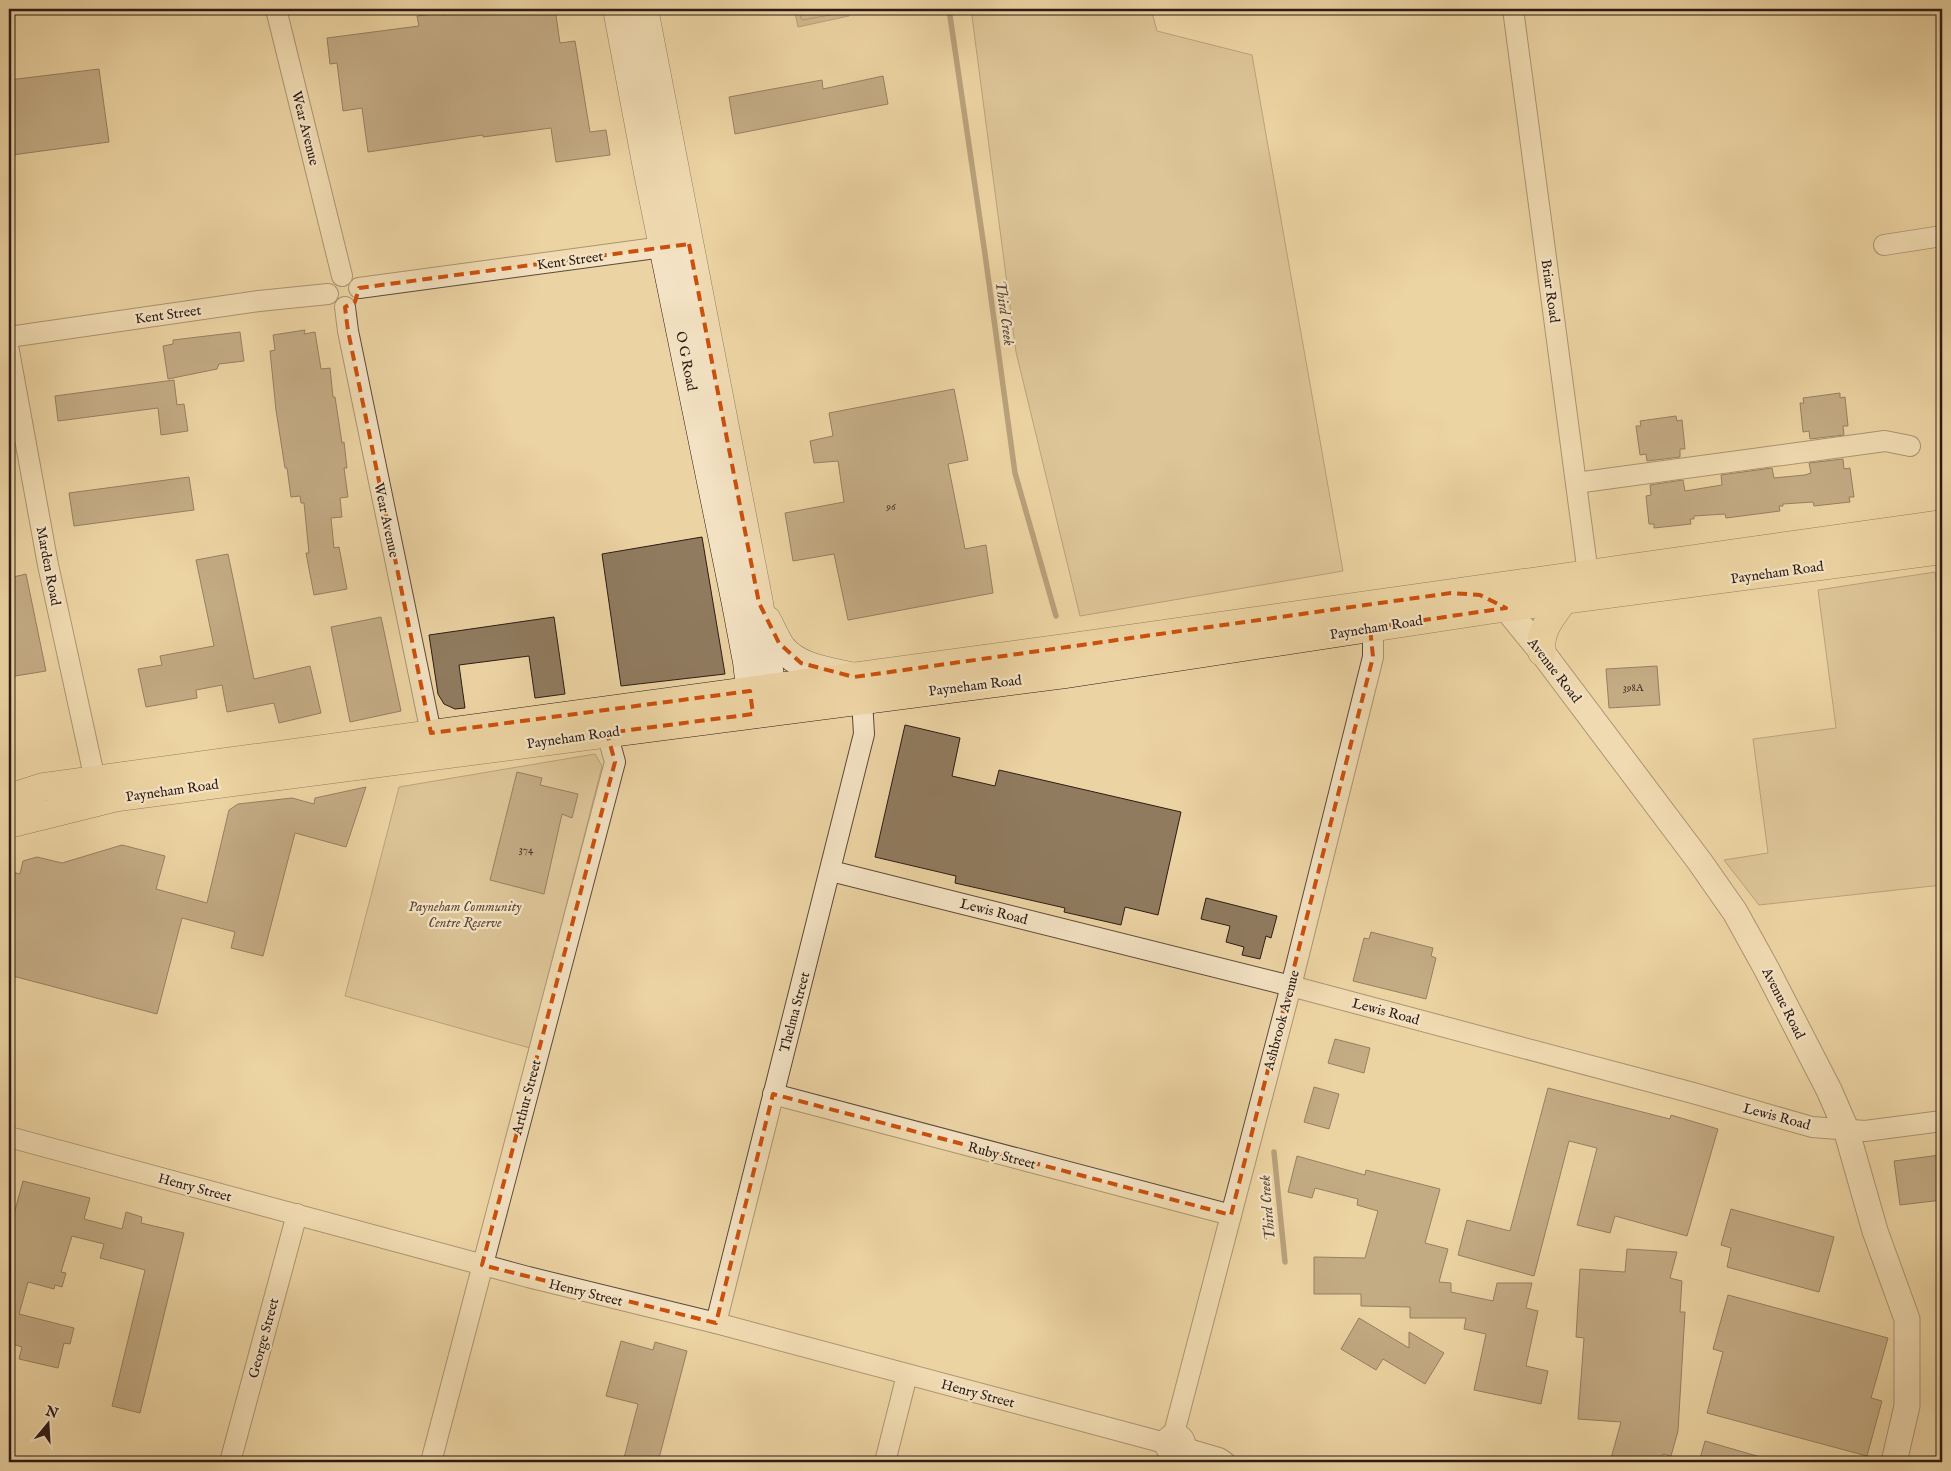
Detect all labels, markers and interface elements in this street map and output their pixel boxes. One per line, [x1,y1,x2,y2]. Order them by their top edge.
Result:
street label: Wear Avenue [287,89,323,168]
street label: Kent Street [536,247,605,275]
street label: Briar Road [1537,258,1563,325]
water label: Third Creek [991,279,1018,347]
street label: Kent Street [134,301,203,329]
street label: O G Road [671,330,701,393]
street label: Wear Avenue [369,481,403,560]
house number: 96 [885,500,896,514]
street label: Marden Road [32,525,65,608]
street label: Payneham Road [1729,557,1825,588]
street label: Payneham Road [1328,612,1424,644]
street label: Avenue Road [1523,634,1585,707]
street label: Payneham Road [928,671,1023,701]
house number: 398A [1623,681,1644,695]
street label: Payneham Road [525,722,621,753]
street label: Payneham Road [124,775,220,806]
house number: 374 [519,843,534,857]
street label: Lewis Road [958,895,1030,929]
park label: Payneham Community Centre Reserve [409,898,522,932]
street label: Avenue Road [1757,964,1809,1043]
street label: Ashbrook Avenue [1260,968,1304,1073]
street label: Thelma Street [776,970,814,1055]
street label: Lewis Road [1350,994,1422,1030]
street label: Arthur Street [508,1058,546,1138]
street label: Lewis Road [1741,1099,1813,1135]
street label: Ruby Street [966,1138,1038,1174]
street label: Henry Street [156,1169,234,1206]
water label: Third Creek [1255,1174,1280,1241]
street label: Henry Street [547,1275,625,1311]
street label: George Street [245,1296,283,1380]
street label: Henry Street [939,1375,1017,1412]
north arrow [22,1398,72,1448]
text: N [42,1402,60,1423]

